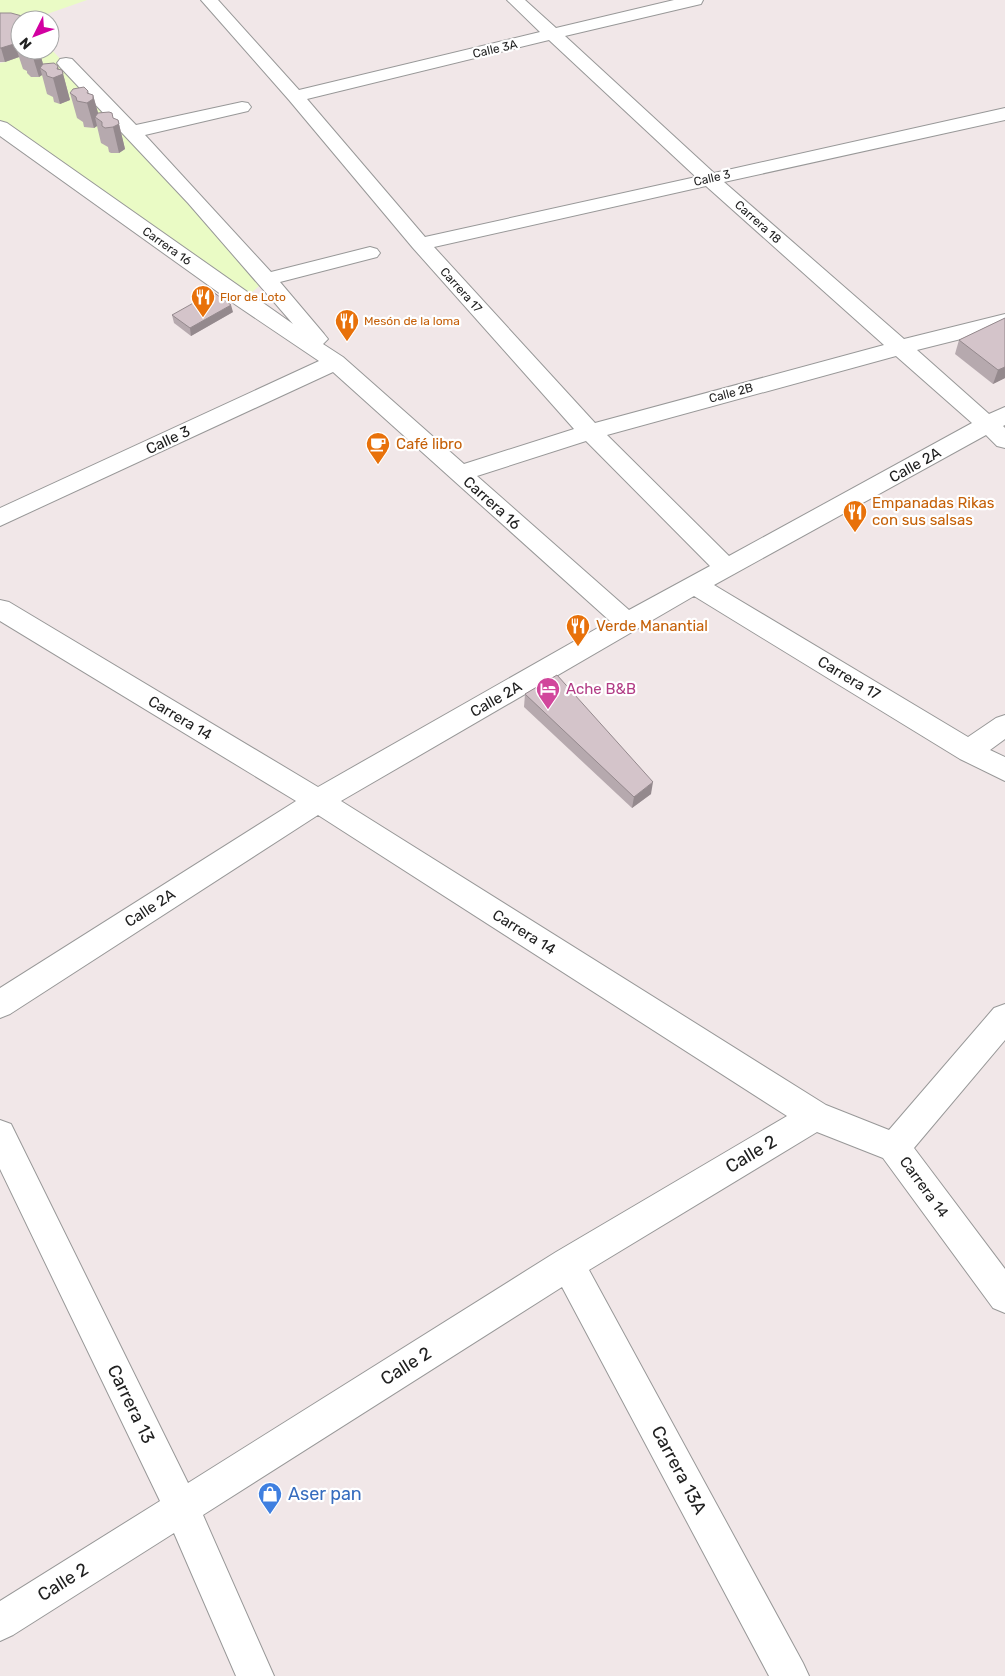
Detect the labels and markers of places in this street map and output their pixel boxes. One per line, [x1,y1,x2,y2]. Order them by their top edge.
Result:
restaurant icon: Flor de Loto [190,284,216,318]
place label: Flor de Loto [220,290,286,304]
restaurant icon: Mesón de la loma [334,308,360,342]
place label: Mesón de la loma [364,314,460,328]
cafe icon: Café libro [365,431,391,465]
place label: Café libro [396,435,462,453]
place label: Empanadas Rikas con sus salsas [872,494,995,529]
restaurant icon: Empanadas Rikas con sus salsas [842,499,868,533]
restaurant icon: Verde Manantial [565,613,591,647]
place label: Verde Manantial [596,617,708,635]
hotel icon: Ache B&B [535,676,561,710]
place label: Ache B&B [566,680,636,698]
shop icon: Aser pan [257,1481,283,1515]
place label: Aser pan [288,1483,362,1505]

